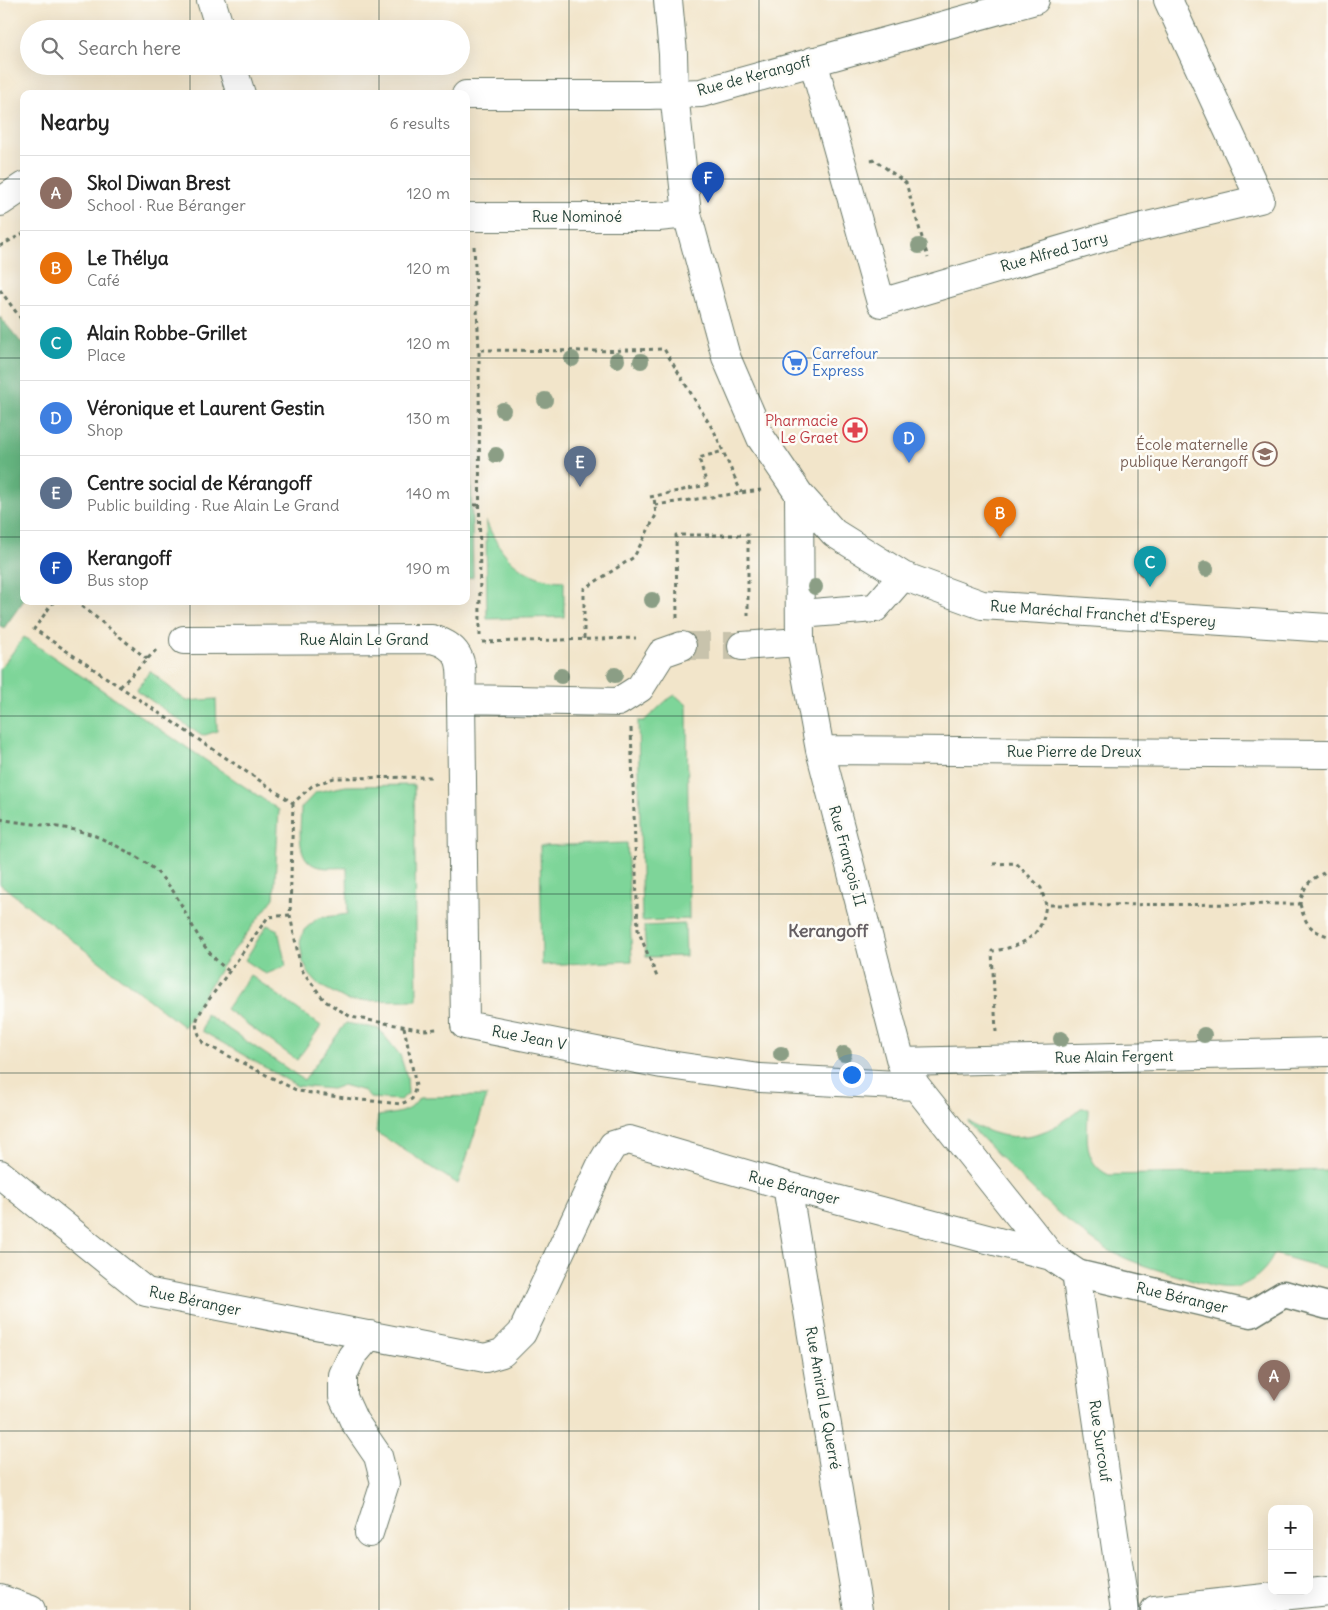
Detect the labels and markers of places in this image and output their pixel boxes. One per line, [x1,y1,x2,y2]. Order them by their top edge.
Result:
pin: F [692,162,724,203]
place label: Carrefour Express [812,344,878,380]
supermarket icon: Carrefour Express [782,350,808,376]
place label: Pharmacie Le Graet [765,411,838,447]
pharmacy icon: Pharmacie Le Graet [842,417,868,443]
pin: D [893,422,925,463]
place label: École maternelle publique Kerangoff [1120,435,1249,471]
school or university icon: École maternelle publique Kerangoff [1252,441,1278,467]
pin: E [564,446,596,487]
pin: B [984,497,1016,538]
pin: C [1134,546,1166,587]
pin: A [1258,1360,1290,1401]

